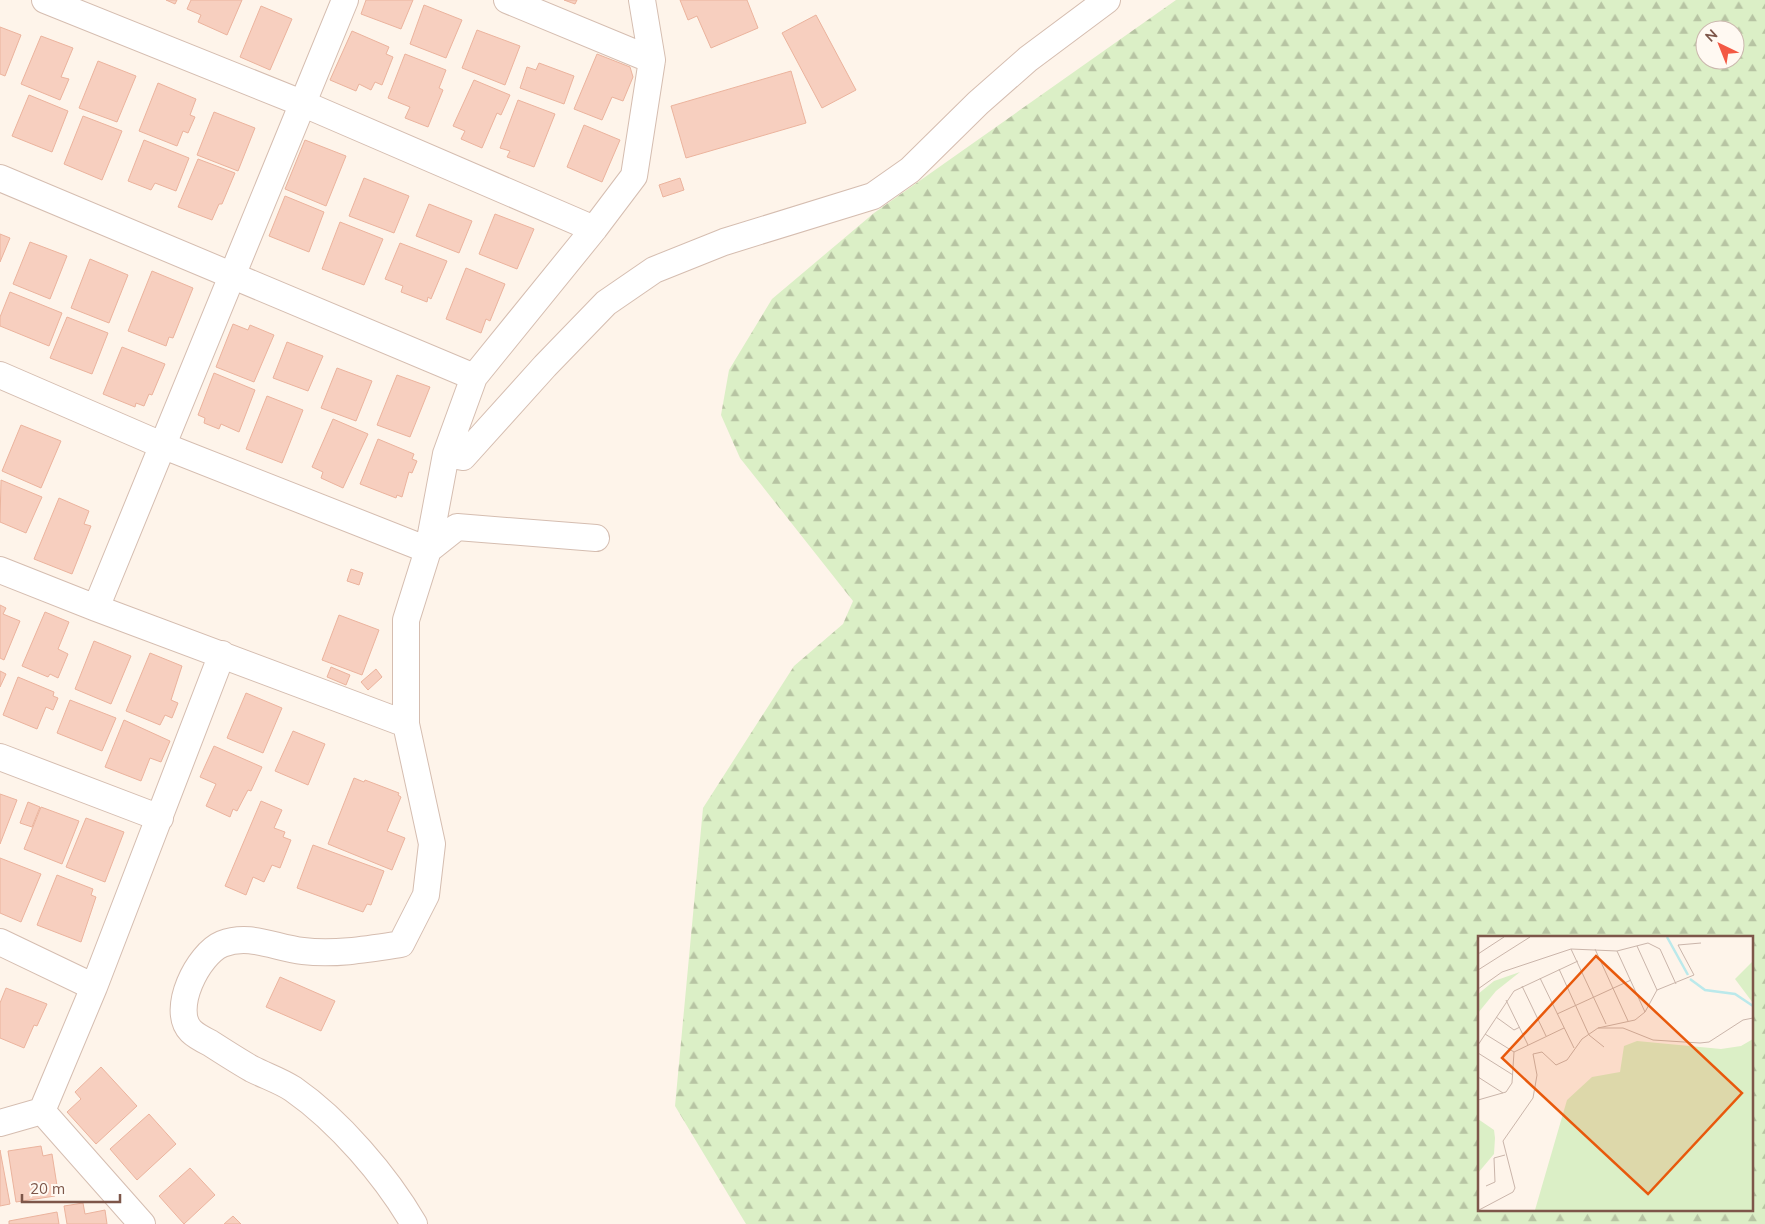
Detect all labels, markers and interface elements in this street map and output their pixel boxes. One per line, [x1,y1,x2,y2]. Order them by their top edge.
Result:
north arrow [1695,20,1745,70]
text: N [1701,25,1721,46]
inset map [1478,936,1752,1212]
scale bar [22,1172,120,1204]
text: 20 m [30,1179,65,1198]

